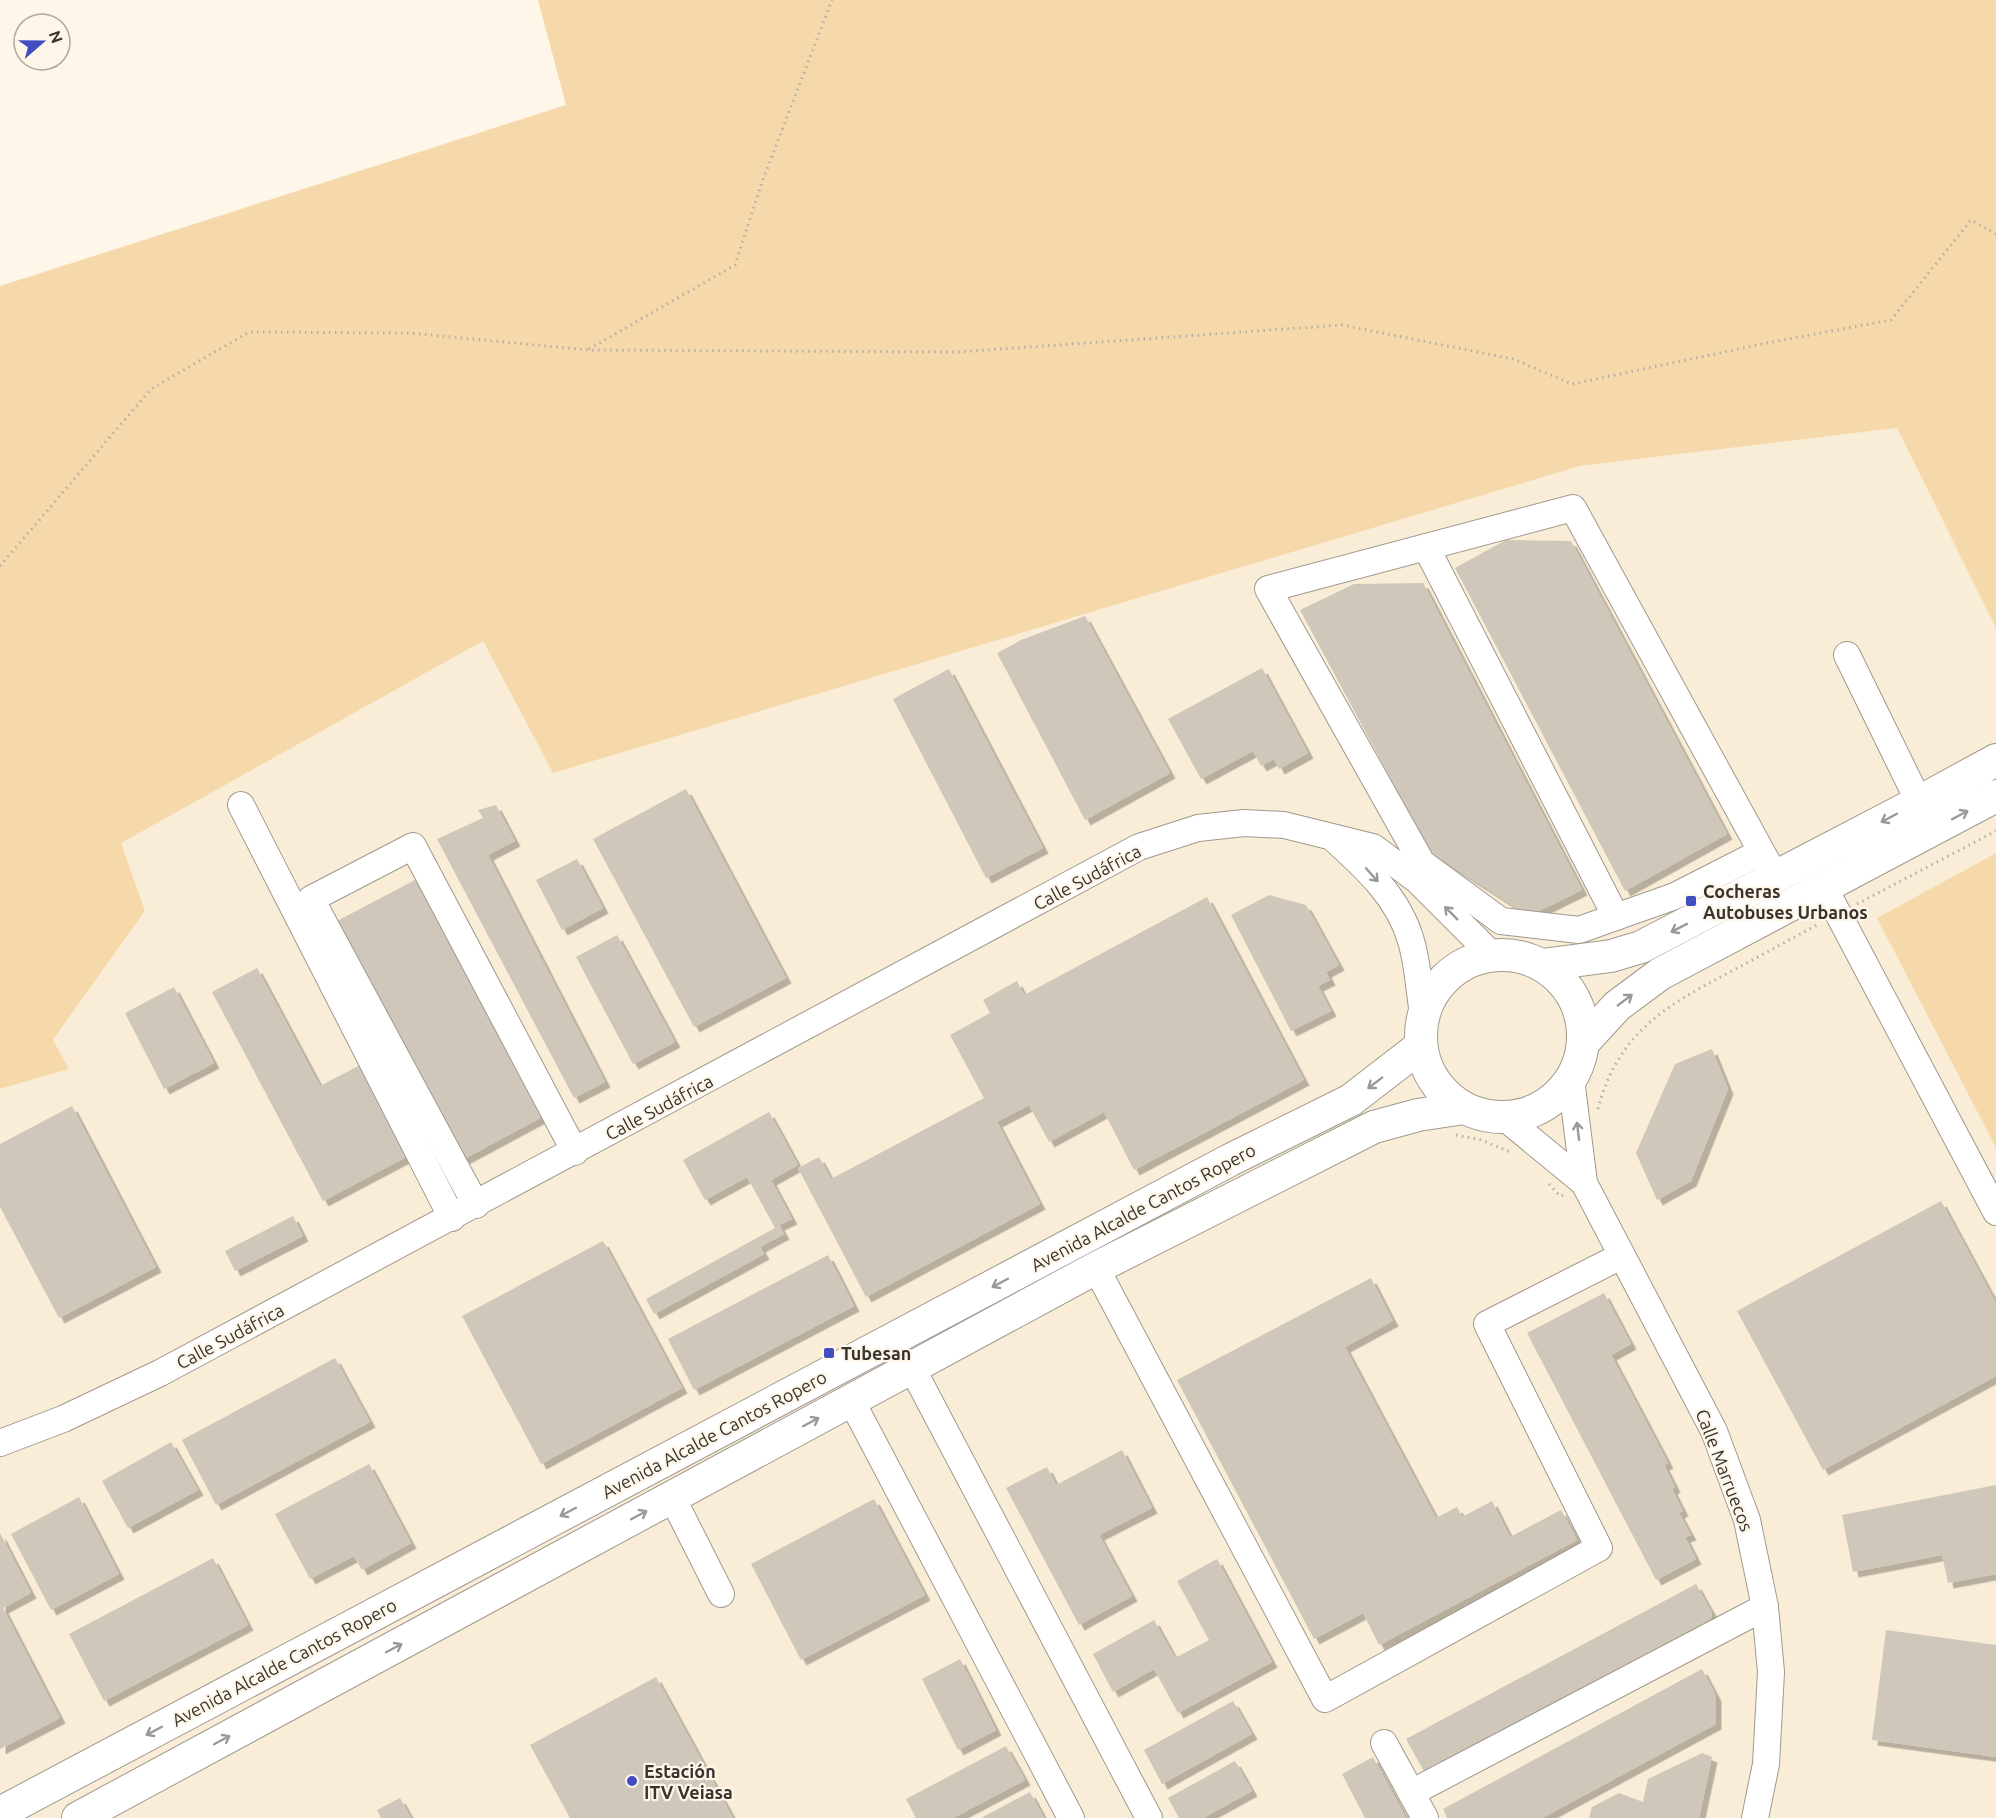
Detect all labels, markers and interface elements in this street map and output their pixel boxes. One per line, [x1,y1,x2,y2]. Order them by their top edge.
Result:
north arrow [12,12,72,72]
text: N [46,28,67,46]
one-way arrow [1951,809,1969,820]
one-way arrow [1881,813,1899,824]
street label: Calle Sudáfrica [1030,840,1144,914]
one-way arrow [1365,867,1379,882]
place label: Cocheras Autobuses Urbanos [1703,881,1868,922]
marker: Cocheras Autobuses Urbanos [1684,894,1698,908]
one-way arrow [1443,906,1458,921]
one-way arrow [1671,923,1689,934]
one-way arrow [1616,994,1632,1006]
street label: Calle Sudáfrica [602,1070,716,1144]
one-way arrow [1368,1076,1384,1089]
one-way arrow [1572,1122,1583,1142]
street label: Avenida Alcalde Cantos Ropero [1027,1139,1259,1275]
one-way arrow [991,1277,1009,1289]
street label: Calle Sudáfrica [173,1299,287,1373]
place label: Tubesan [841,1343,911,1363]
marker: Tubesan [822,1346,836,1360]
street label: Avenida Alcalde Cantos Ropero [598,1366,830,1502]
street label: Calle Marruecos [1693,1406,1758,1534]
one-way arrow [802,1416,819,1428]
one-way arrow [559,1507,577,1518]
one-way arrow [630,1509,647,1521]
street label: Avenida Alcalde Cantos Ropero [168,1594,400,1730]
one-way arrow [385,1642,402,1654]
one-way arrow [146,1726,164,1738]
one-way arrow [213,1734,230,1746]
place label: Estación ITV Veiasa [644,1761,733,1802]
marker: Estación ITV Veiasa [625,1774,639,1788]

